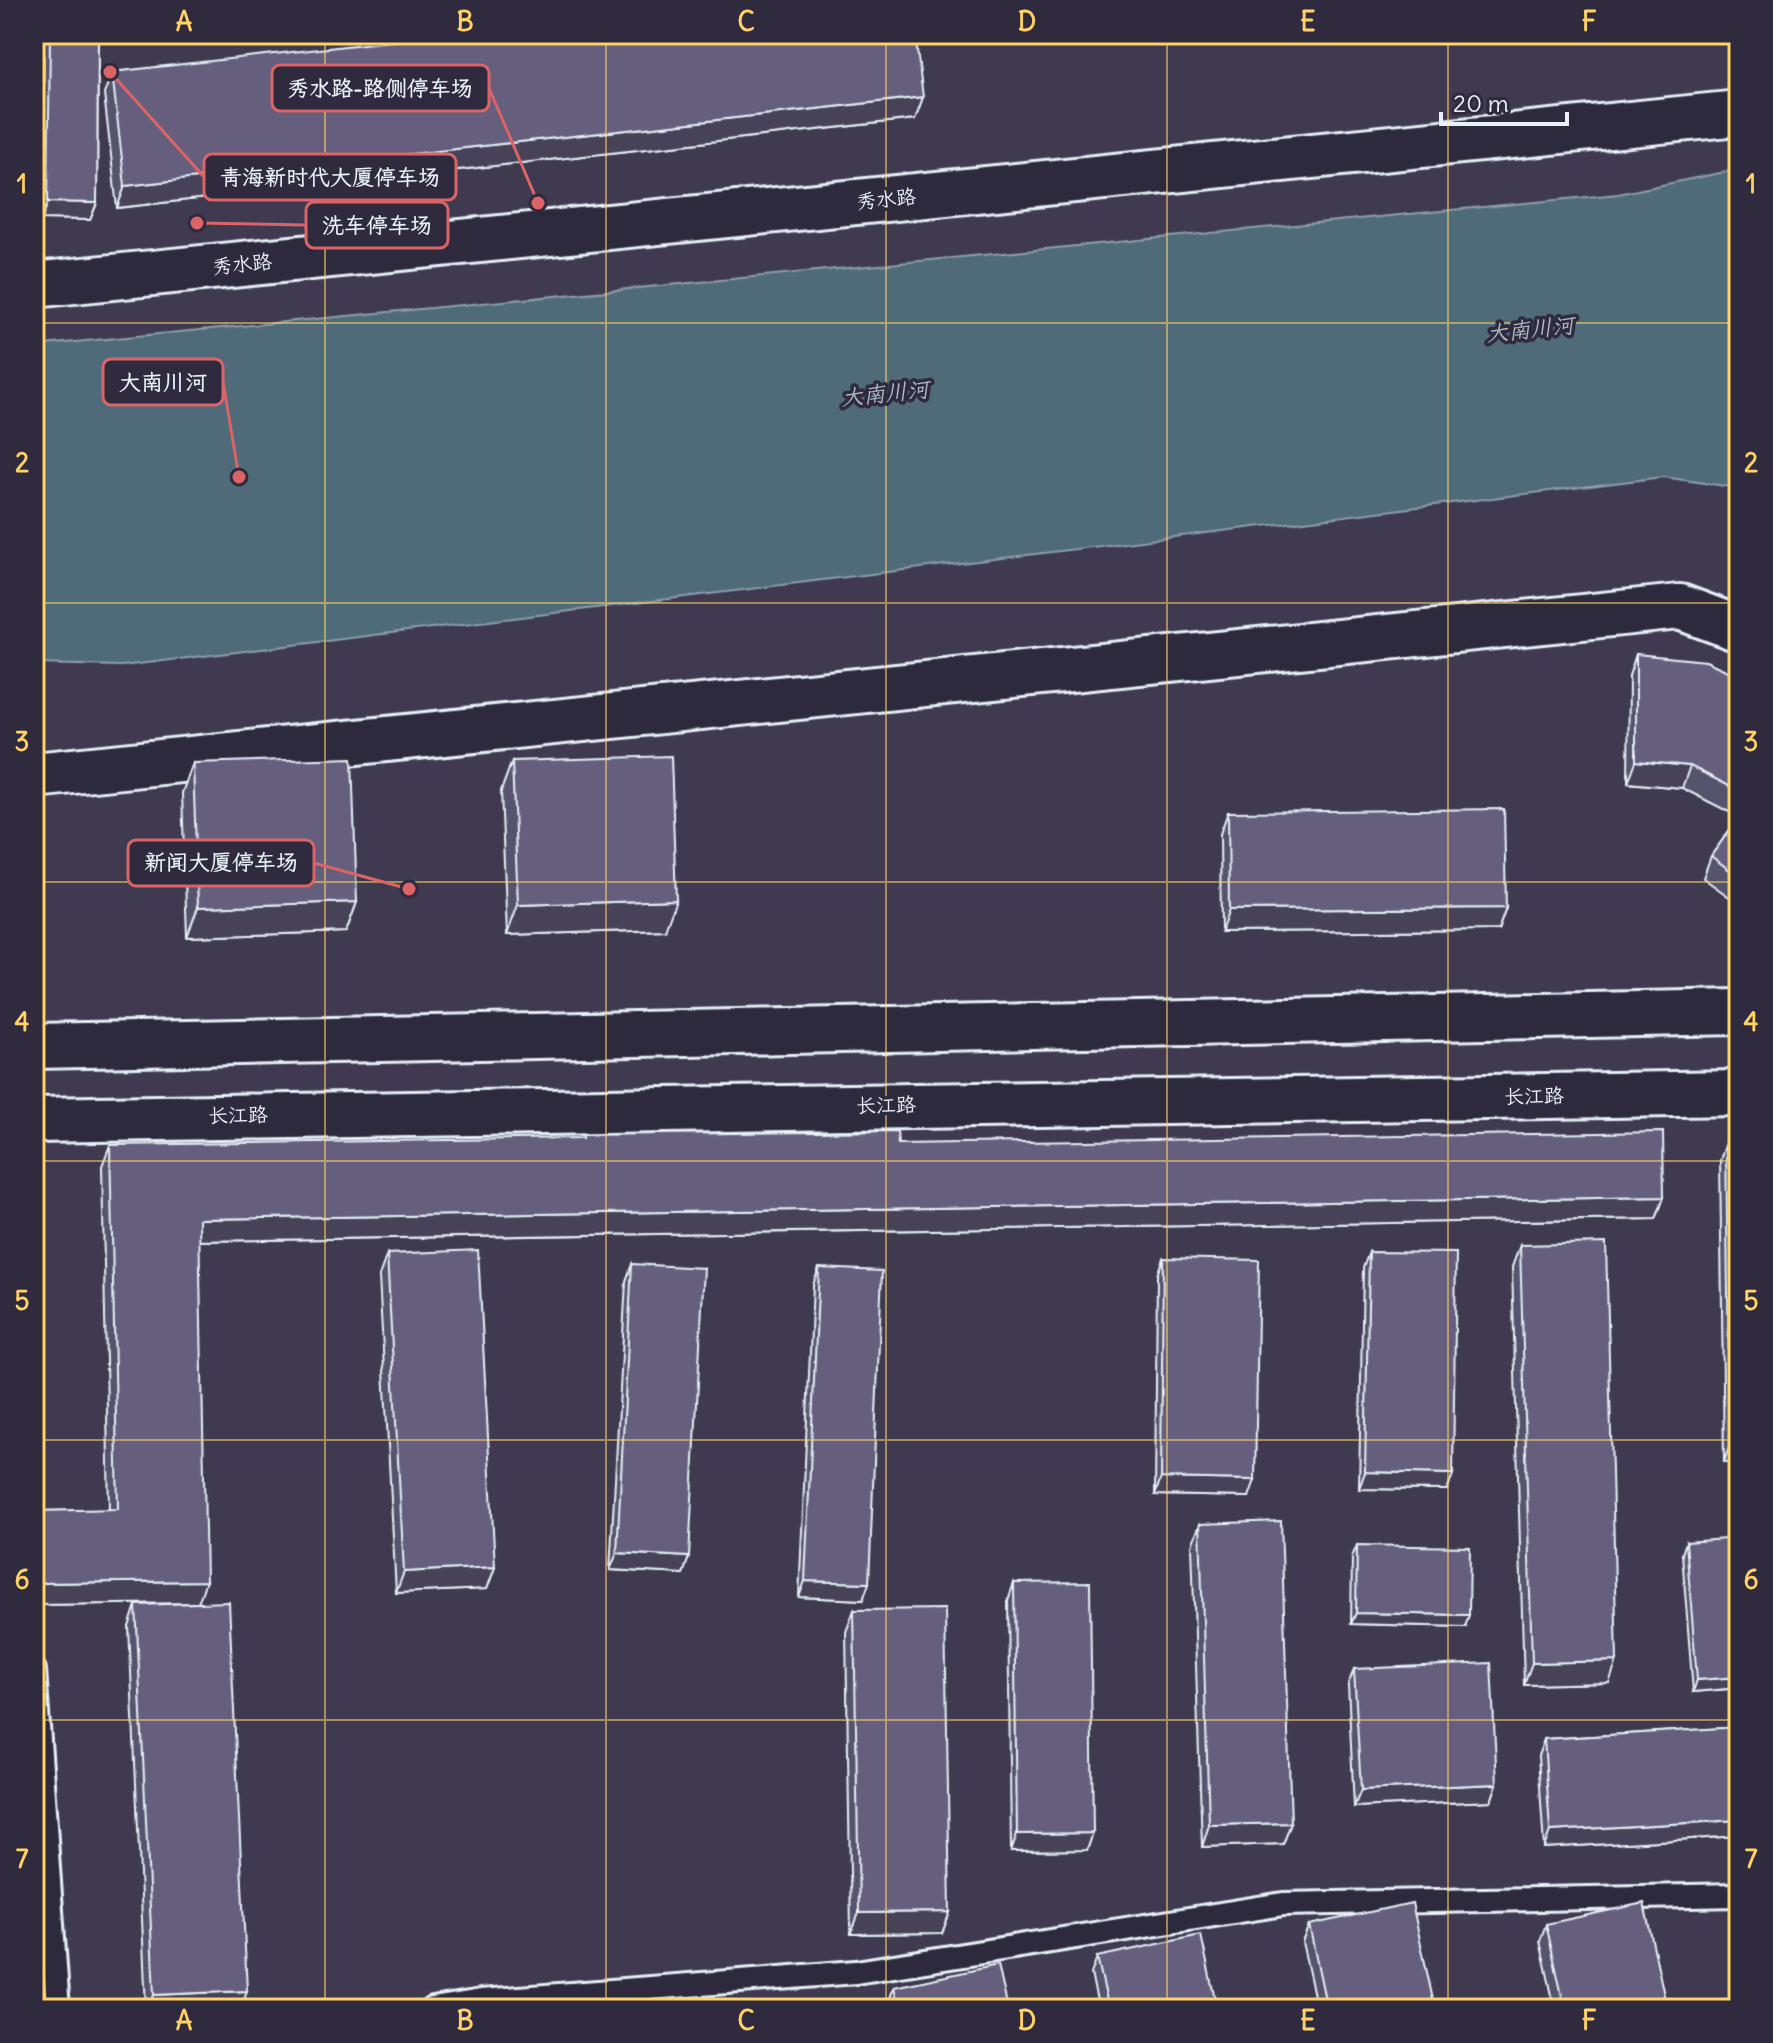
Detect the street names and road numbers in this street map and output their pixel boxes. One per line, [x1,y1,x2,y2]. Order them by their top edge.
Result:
street label: 秀水路 [855,183,918,214]
street label: 秀水路 [211,248,274,279]
street label: 长江路 [1504,1082,1565,1109]
street label: 长江路 [856,1091,917,1118]
street label: 长江路 [208,1101,269,1128]

